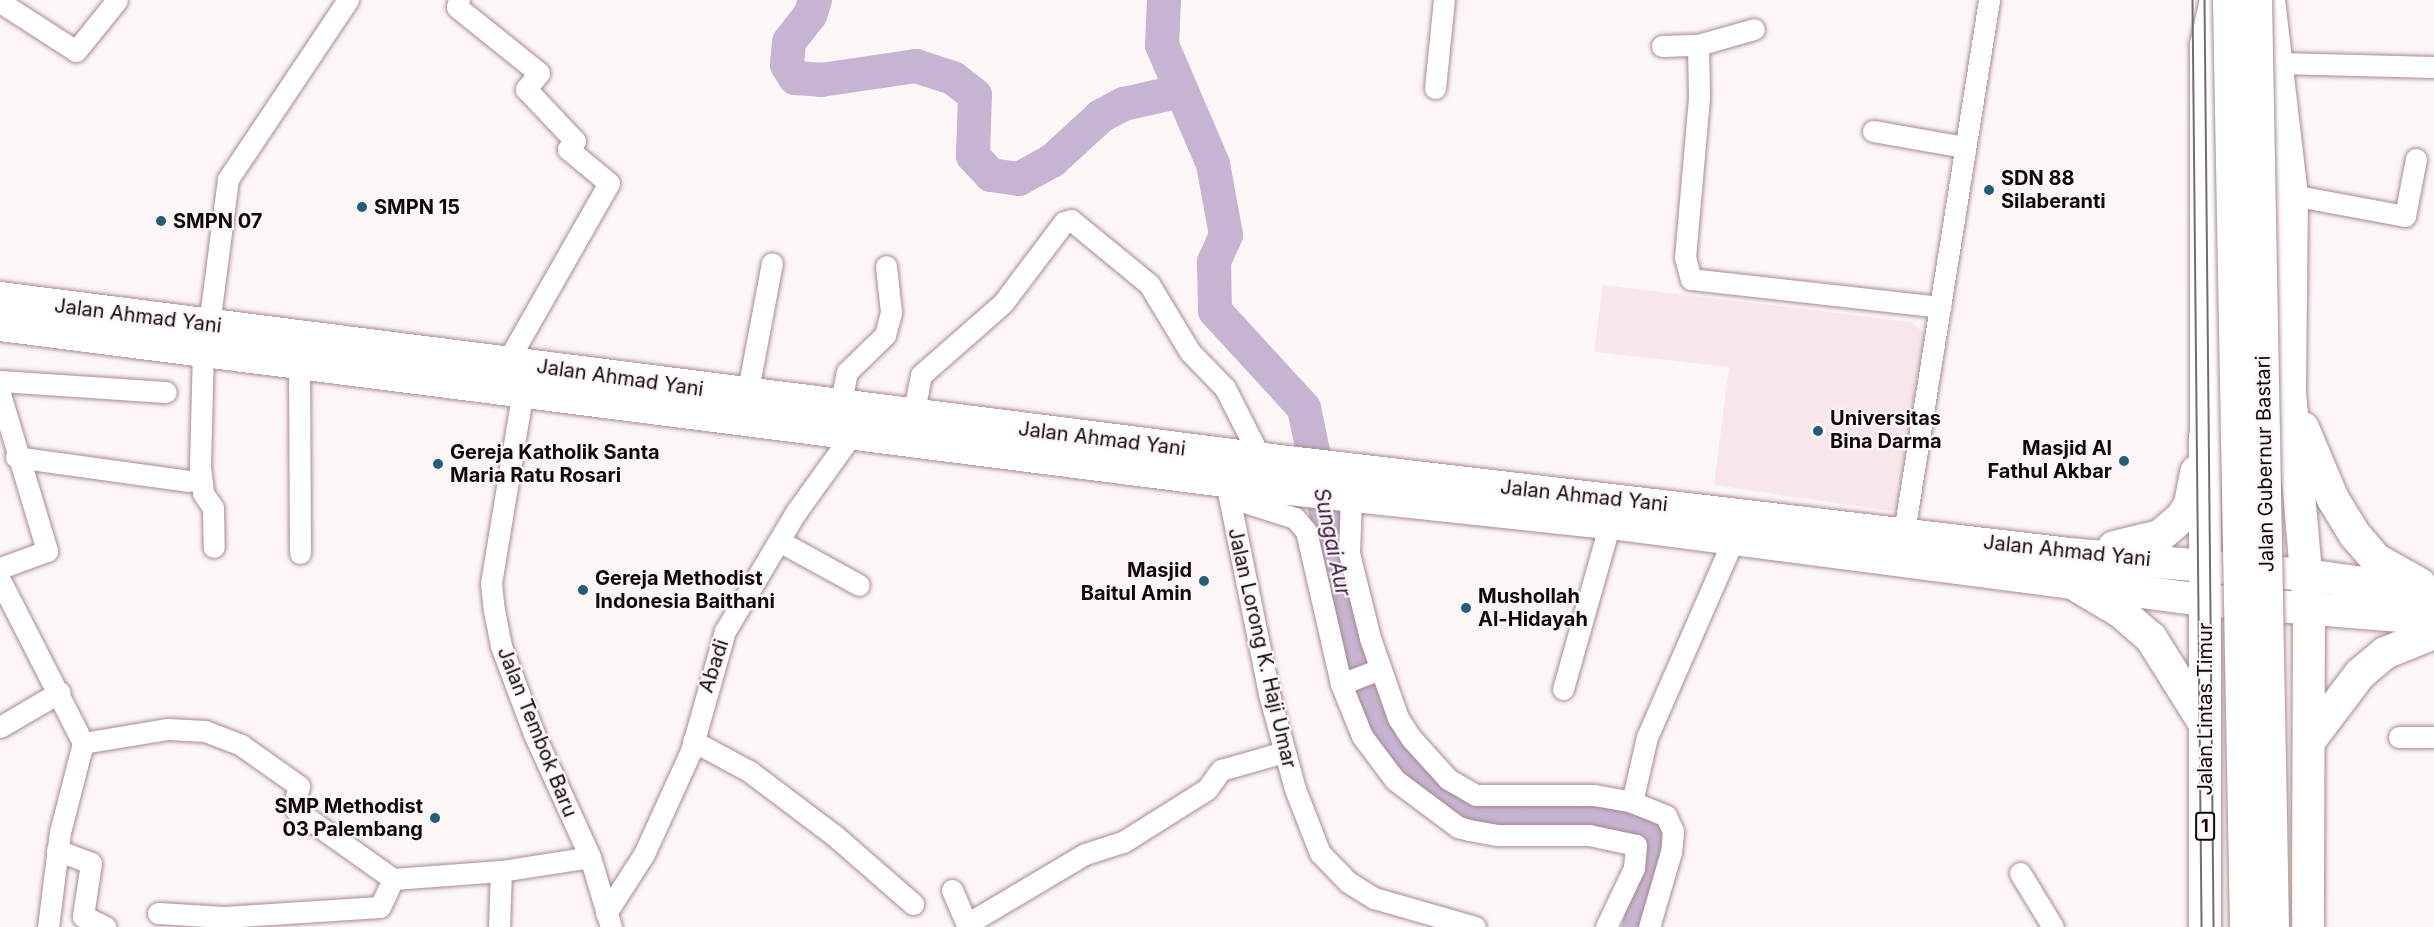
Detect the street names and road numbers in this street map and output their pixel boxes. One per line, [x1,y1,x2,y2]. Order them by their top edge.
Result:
street label: Jalan Ahmad Yani [53,294,223,338]
street label: Jalan Ahmad Yani [535,354,705,402]
street label: Jalan Gubernur Bastari [2251,355,2279,573]
street label: Jalan Ahmad Yani [1017,417,1187,461]
street label: Jalan Ahmad Yani [1499,475,1669,517]
street label: Jalan Lorong K. Haji Umar [1223,526,1301,770]
street label: Jalan Ahmad Yani [1982,530,2152,572]
street label: Jalan Lintas Timur [2193,623,2217,795]
street label: Abadi [694,636,734,696]
street label: Jalan Tembok Baru [492,644,582,820]
road number: 1 [2194,811,2216,841]

